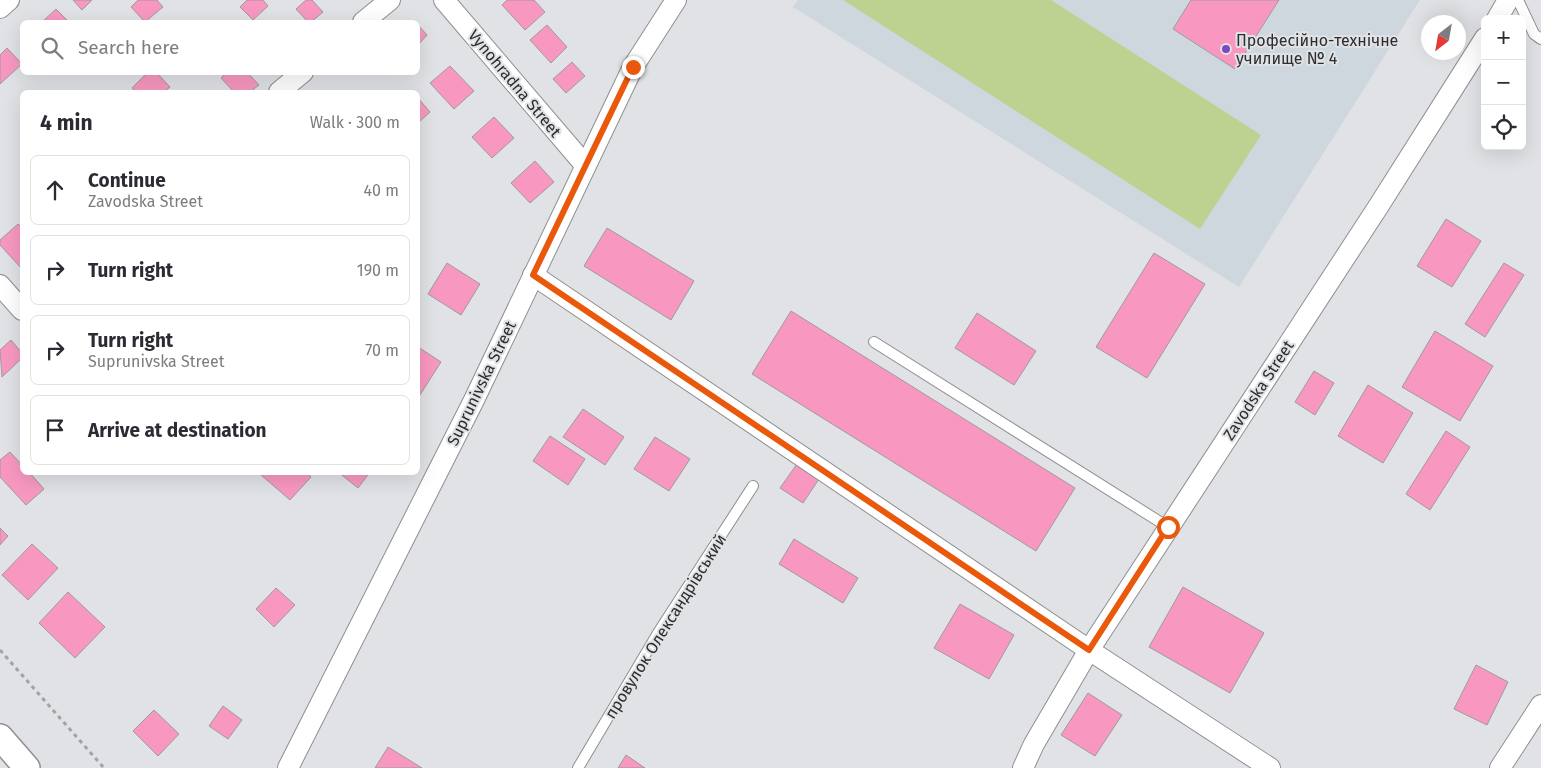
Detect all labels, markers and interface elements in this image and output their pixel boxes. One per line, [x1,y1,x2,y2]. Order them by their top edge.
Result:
north arrow [1421,15,1466,60]
map controls [1481,15,1526,150]
button: + [1481,15,1526,60]
search box [20,20,420,75]
street label: Vynohradna Street [464,26,565,141]
place label: Професійно-технічне училище № 4 [1236,31,1398,68]
icon: search [38,34,66,62]
text: Search here [78,36,179,59]
marker: Професійно-технічне училище № 4 [1220,43,1232,55]
route end [622,56,645,79]
button: − [1481,60,1526,105]
button: locate [1481,105,1526,150]
text: 4 min [40,110,93,136]
text: Walk · 300 m [310,113,400,132]
text: Continue [88,169,166,192]
icon: ahead [41,176,69,204]
text: 40 m [364,181,399,200]
text: Zavodska Street [88,192,203,211]
icon: right [41,256,69,284]
text: Turn right [88,259,173,282]
text: 190 m [357,261,399,280]
street label: Suprunivska Street [443,318,520,449]
text: Turn right [88,329,173,352]
icon: right [41,336,69,364]
street label: Zavodska Street [1219,337,1298,444]
text: 70 m [365,341,399,360]
text: Suprunivska Street [88,352,224,371]
icon: arrive [41,416,69,444]
text: Arrive at destination [88,419,267,442]
route start [1157,516,1180,539]
street label: провулок Олександрівський [601,531,730,722]

